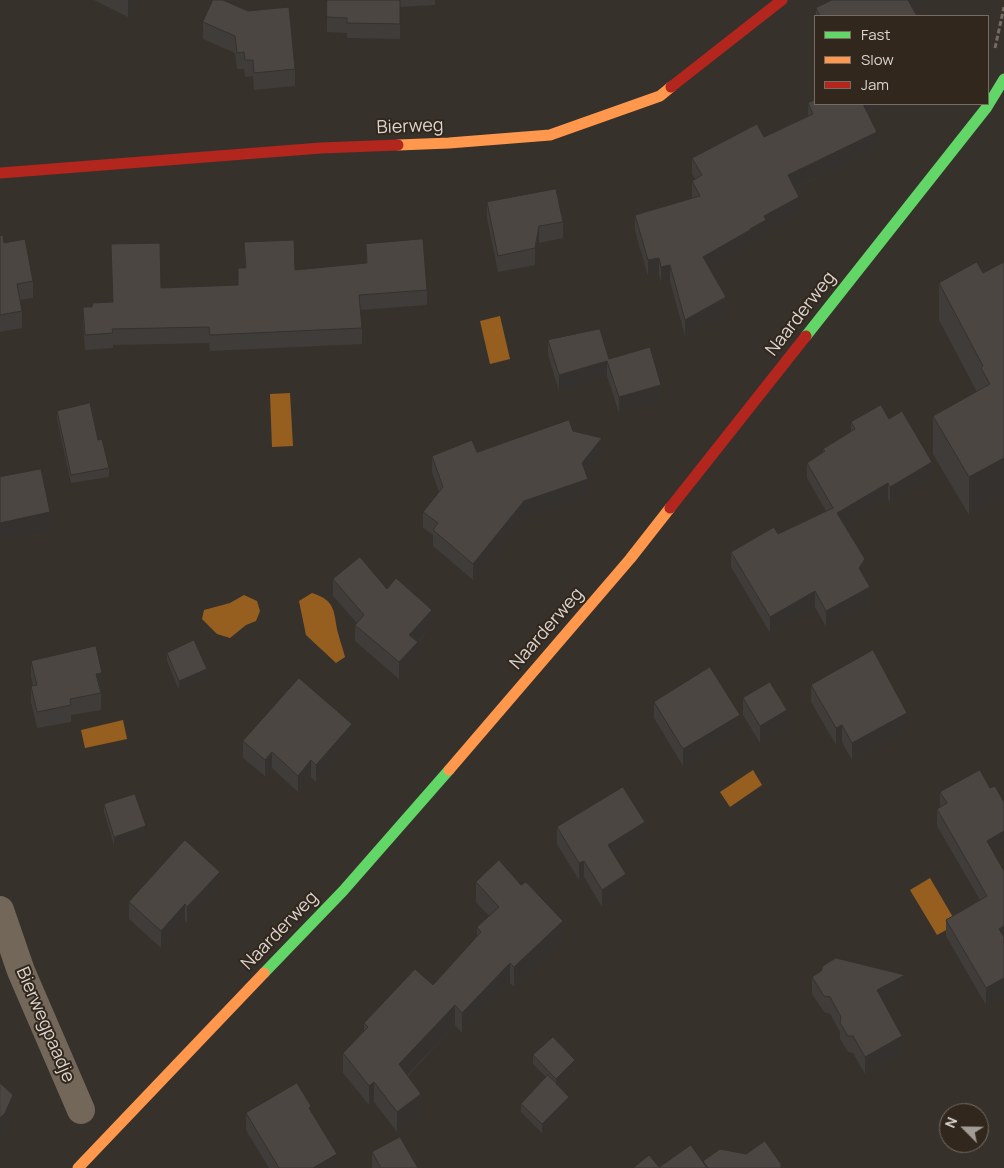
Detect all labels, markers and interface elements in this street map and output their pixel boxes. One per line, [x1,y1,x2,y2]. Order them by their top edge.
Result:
legend [814,15,989,105]
text: Fast [861,24,890,45]
text: Slow [861,49,894,70]
text: Jam [861,74,889,95]
street label: Bierweg [376,115,444,139]
street label: Naarderweg [761,268,841,360]
street label: Naarderweg [506,584,588,674]
street label: Naarderweg [237,887,323,975]
street label: Bierwegpaadje [11,964,79,1086]
north arrow [939,1103,989,1153]
text: N [940,1114,961,1131]

